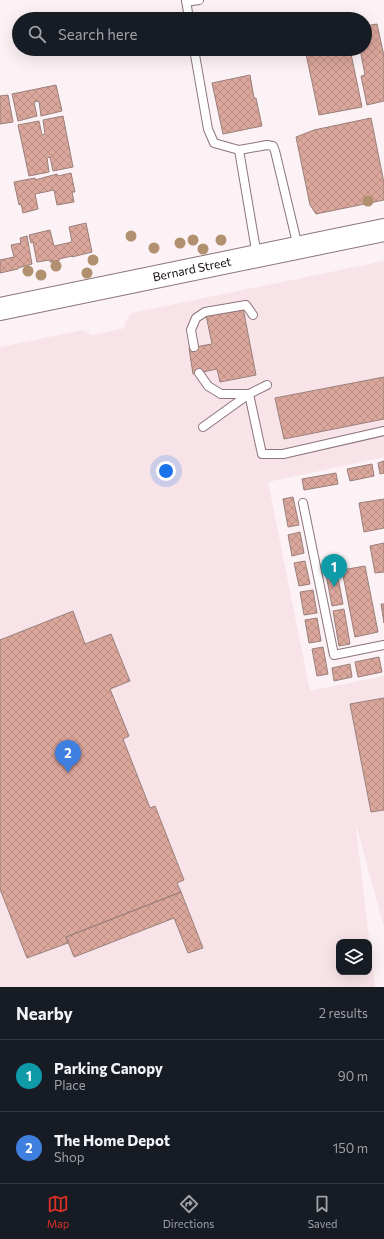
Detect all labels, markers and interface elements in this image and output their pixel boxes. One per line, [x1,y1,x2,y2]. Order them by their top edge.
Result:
search box [12,12,372,56]
icon: search [26,23,48,45]
text: Search here [58,25,137,43]
street label: Bernard Street [151,254,232,283]
your location [156,461,176,481]
pin: 1 [321,554,347,587]
pin: 2 [55,740,81,773]
map controls [336,939,372,975]
button: layers [336,939,372,975]
text: Nearby [16,1003,73,1024]
text: 2 results [319,1005,368,1021]
text: Parking Canopy [54,1059,163,1077]
text: 1 [26,1068,32,1084]
text: 90 m [338,1068,368,1084]
text: Place [54,1077,86,1093]
text: The Home Depot [54,1131,170,1149]
text: 2 [25,1140,33,1156]
text: 150 m [333,1140,368,1156]
text: Shop [54,1149,85,1165]
tab: Map [47,1193,69,1230]
tab: Directions [163,1193,214,1230]
tab: Saved [308,1193,337,1230]

